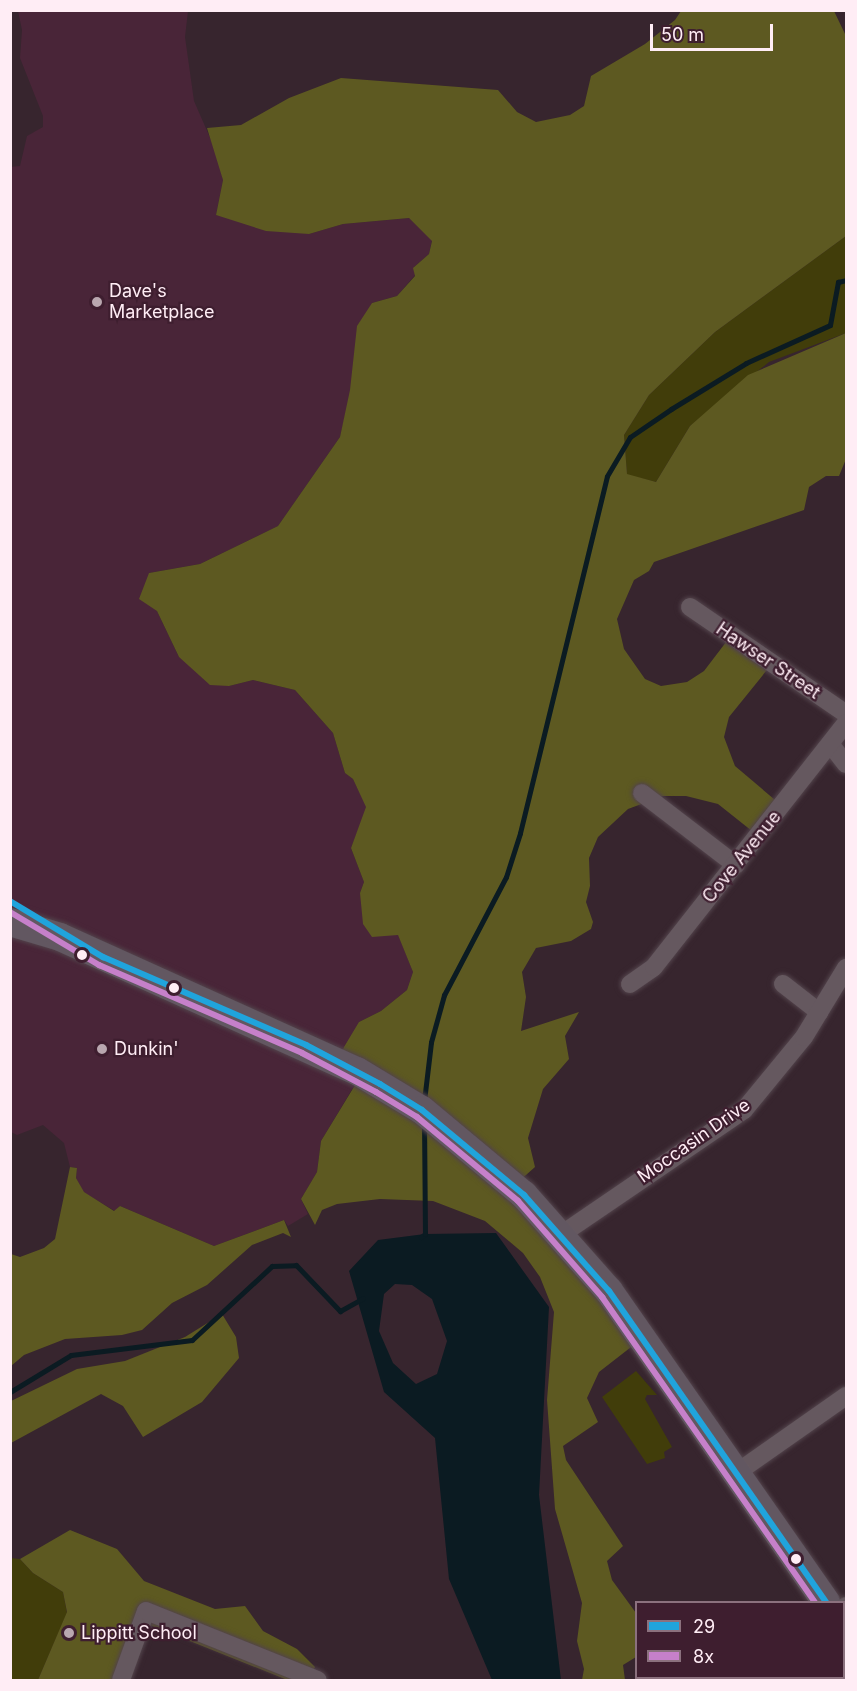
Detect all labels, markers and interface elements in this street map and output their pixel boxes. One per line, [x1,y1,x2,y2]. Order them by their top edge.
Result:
scale bar [653,12,776,50]
text: 50 m [661,24,704,45]
place label: Dave's Marketplace [109,281,215,324]
marker: Dave's Marketplace [90,295,104,309]
street label: Hawser Street [712,618,824,704]
street label: Cove Avenue [698,807,786,907]
unlabelled marker [76,949,88,961]
unlabelled marker [168,982,180,994]
place label: Dunkin' [114,1038,179,1060]
marker: Dunkin' [95,1042,109,1056]
street label: Moccasin Drive [634,1094,754,1188]
unlabelled marker [790,1553,802,1565]
legend [635,1601,845,1679]
text: 29 [693,1616,715,1637]
place label: Lippitt School [81,1622,197,1644]
marker: Lippitt School [62,1626,76,1640]
text: 8x [693,1646,714,1667]

